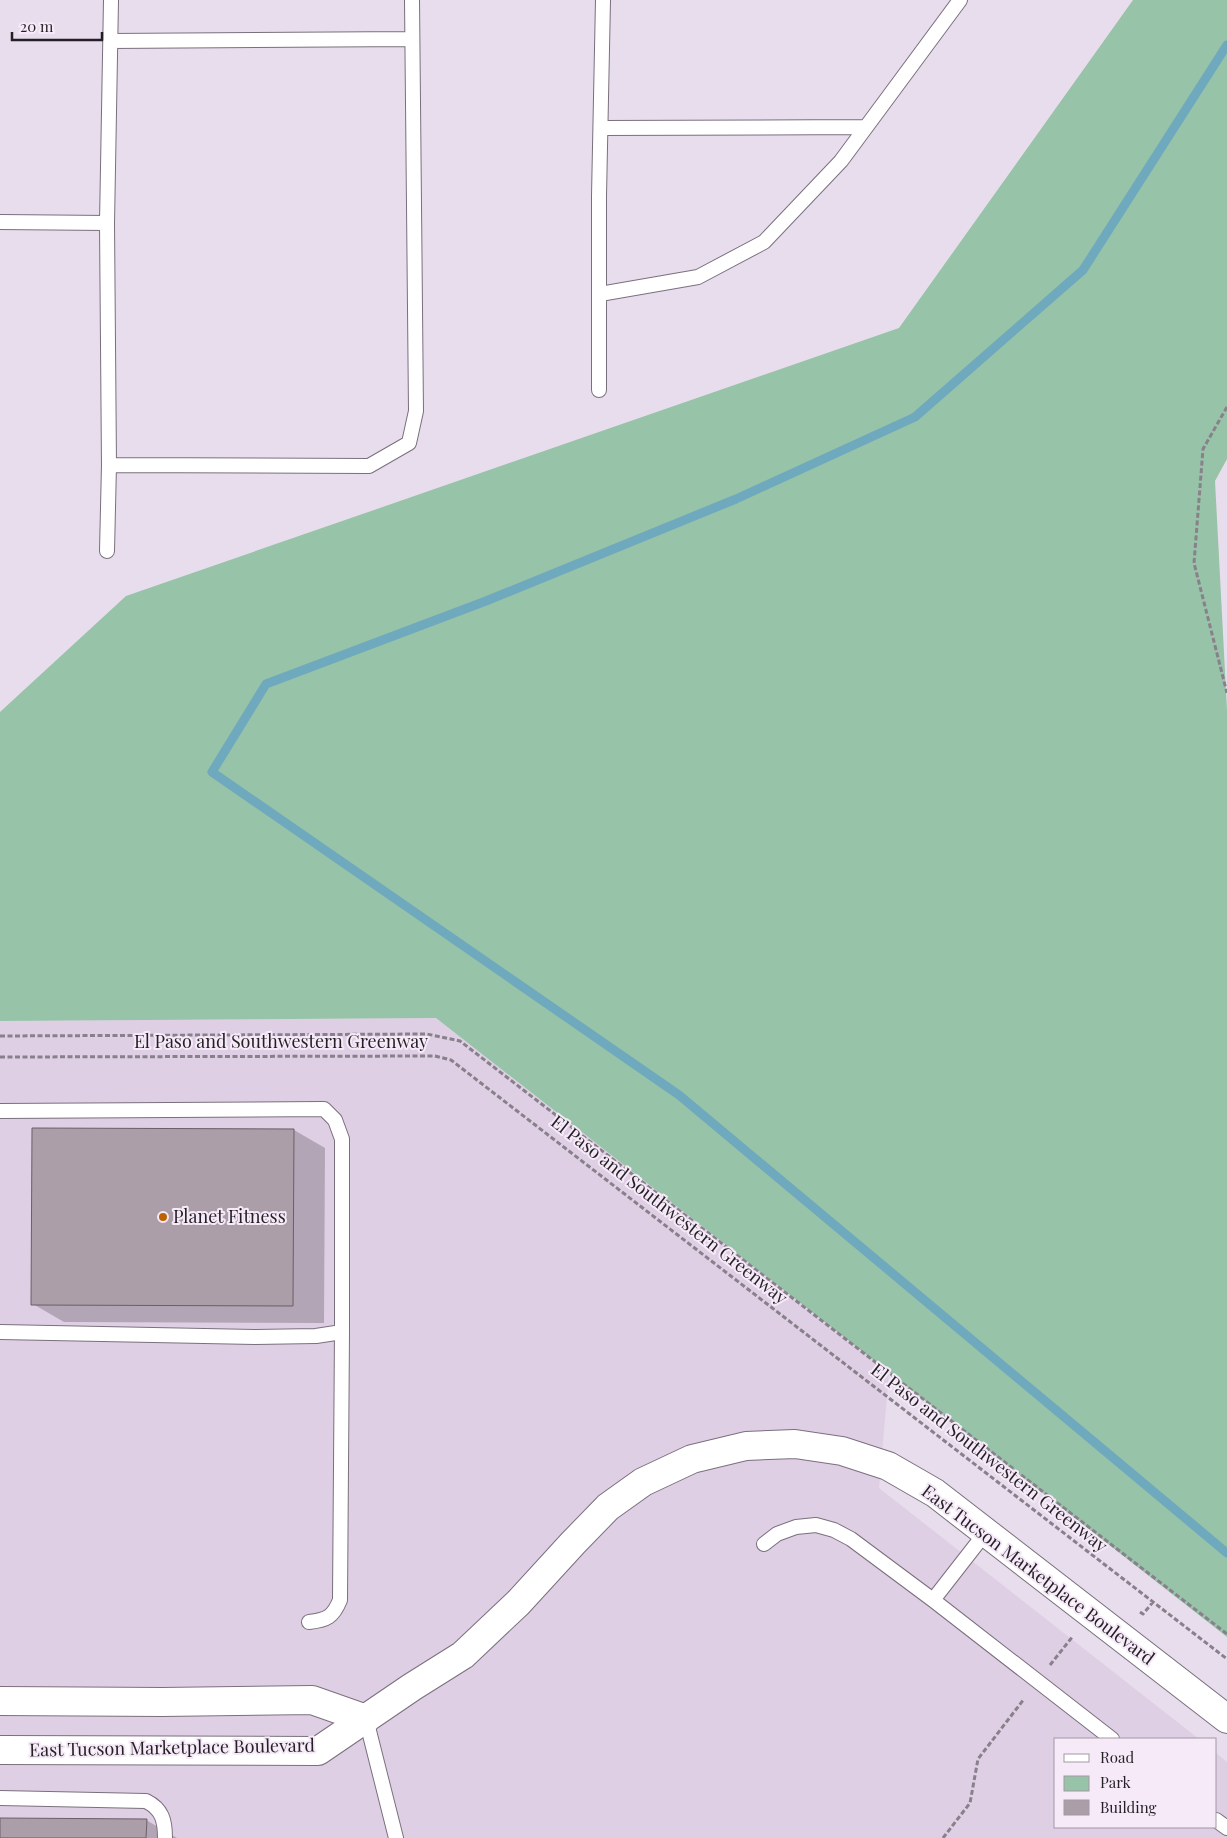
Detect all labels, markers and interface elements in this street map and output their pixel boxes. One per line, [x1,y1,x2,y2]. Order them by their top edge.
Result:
scale bar [12,10,102,42]
text: 20 m [20,16,54,36]
street label: El Paso and Southwestern Greenway [134,1029,428,1053]
street label: El Paso and Southwestern Greenway [546,1109,793,1309]
place label: Planet Fitness [173,1204,286,1228]
marker: Planet Fitness [157,1211,169,1223]
street label: El Paso and Southwestern Greenway [866,1357,1113,1557]
street label: East Tucson Marketplace Boulevard [917,1479,1160,1670]
street label: East Tucson Marketplace Boulevard [29,1732,316,1761]
legend [1054,1738,1217,1828]
text: Road [1100,1747,1134,1767]
text: Park [1100,1772,1132,1792]
text: Building [1100,1797,1157,1817]

